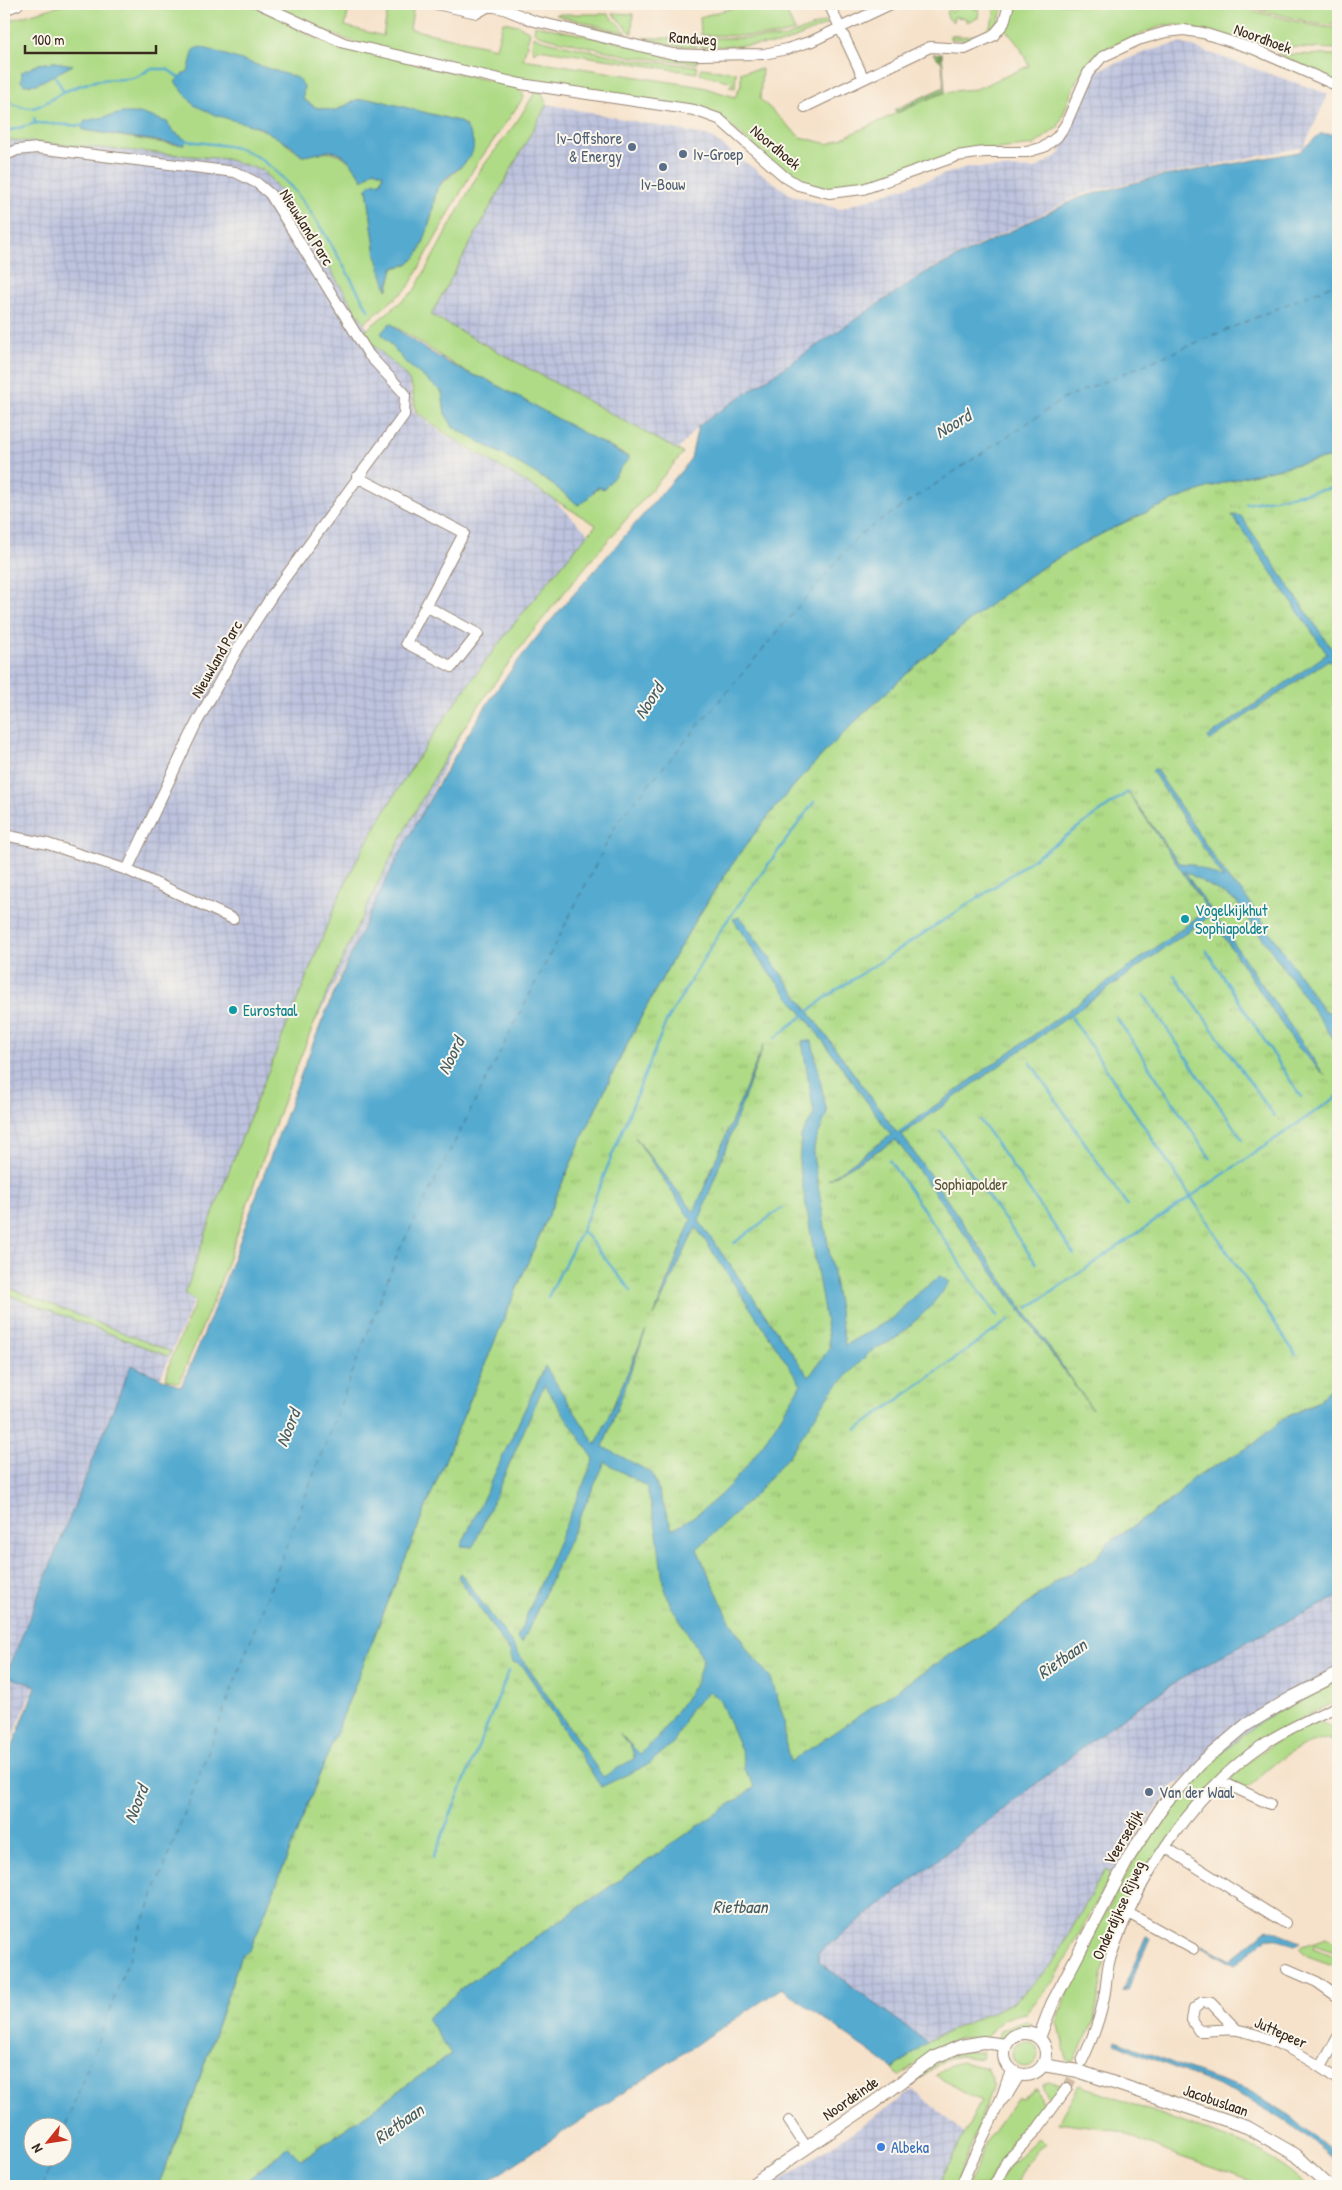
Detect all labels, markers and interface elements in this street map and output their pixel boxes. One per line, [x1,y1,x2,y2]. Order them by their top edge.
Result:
street label: Noordhoek [1231,17,1295,59]
scale bar [25,22,156,54]
street label: Randweg [668,25,718,51]
text: 100 m [32,29,65,50]
street label: Noordhoek [746,119,806,175]
place label: Iv-Offshore & Energy [556,127,623,167]
marker: Iv-Offshore & Energy [626,141,638,153]
place label: Iv-Groep [693,143,743,165]
marker: Iv-Groep [677,148,689,160]
marker: Iv-Bouw [657,161,669,173]
place label: Iv-Bouw [641,173,686,195]
street label: Nieuwland Parc [275,185,340,270]
water label: Noord [930,402,978,444]
street label: Nieuwland Parc [185,615,247,702]
water label: Noord [628,675,671,723]
place label: Vogelkijkhut Sophiapolder [1195,899,1269,939]
marker: Vogelkijkhut Sophiapolder [1179,913,1191,925]
place label: Eurostaal [243,999,298,1021]
marker: Eurostaal [227,1004,239,1016]
water label: Noord [431,1031,471,1078]
park label: Sophiapolder [934,1173,1008,1195]
water label: Noord [269,1403,307,1450]
water label: Rietbaan [1032,1631,1093,1685]
water label: Noord [117,1779,155,1826]
place label: Van der Waal [1159,1781,1235,1803]
marker: Van der Waal [1143,1786,1155,1798]
street label: Veersedijk [1098,1805,1148,1869]
street label: Onderdijkse Rijweg [1086,1857,1150,1963]
water label: Rietbaan [712,1894,769,1919]
street label: Juttepeer [1251,2011,1311,2053]
street label: Noordeinde [818,2070,883,2125]
street label: Jacobuslaan [1180,2079,1252,2121]
water label: Rietbaan [369,2096,430,2150]
north arrow [22,2118,72,2168]
place label: Albeka [891,2136,929,2158]
text: N [26,2140,46,2157]
marker: Albeka [875,2141,887,2153]

